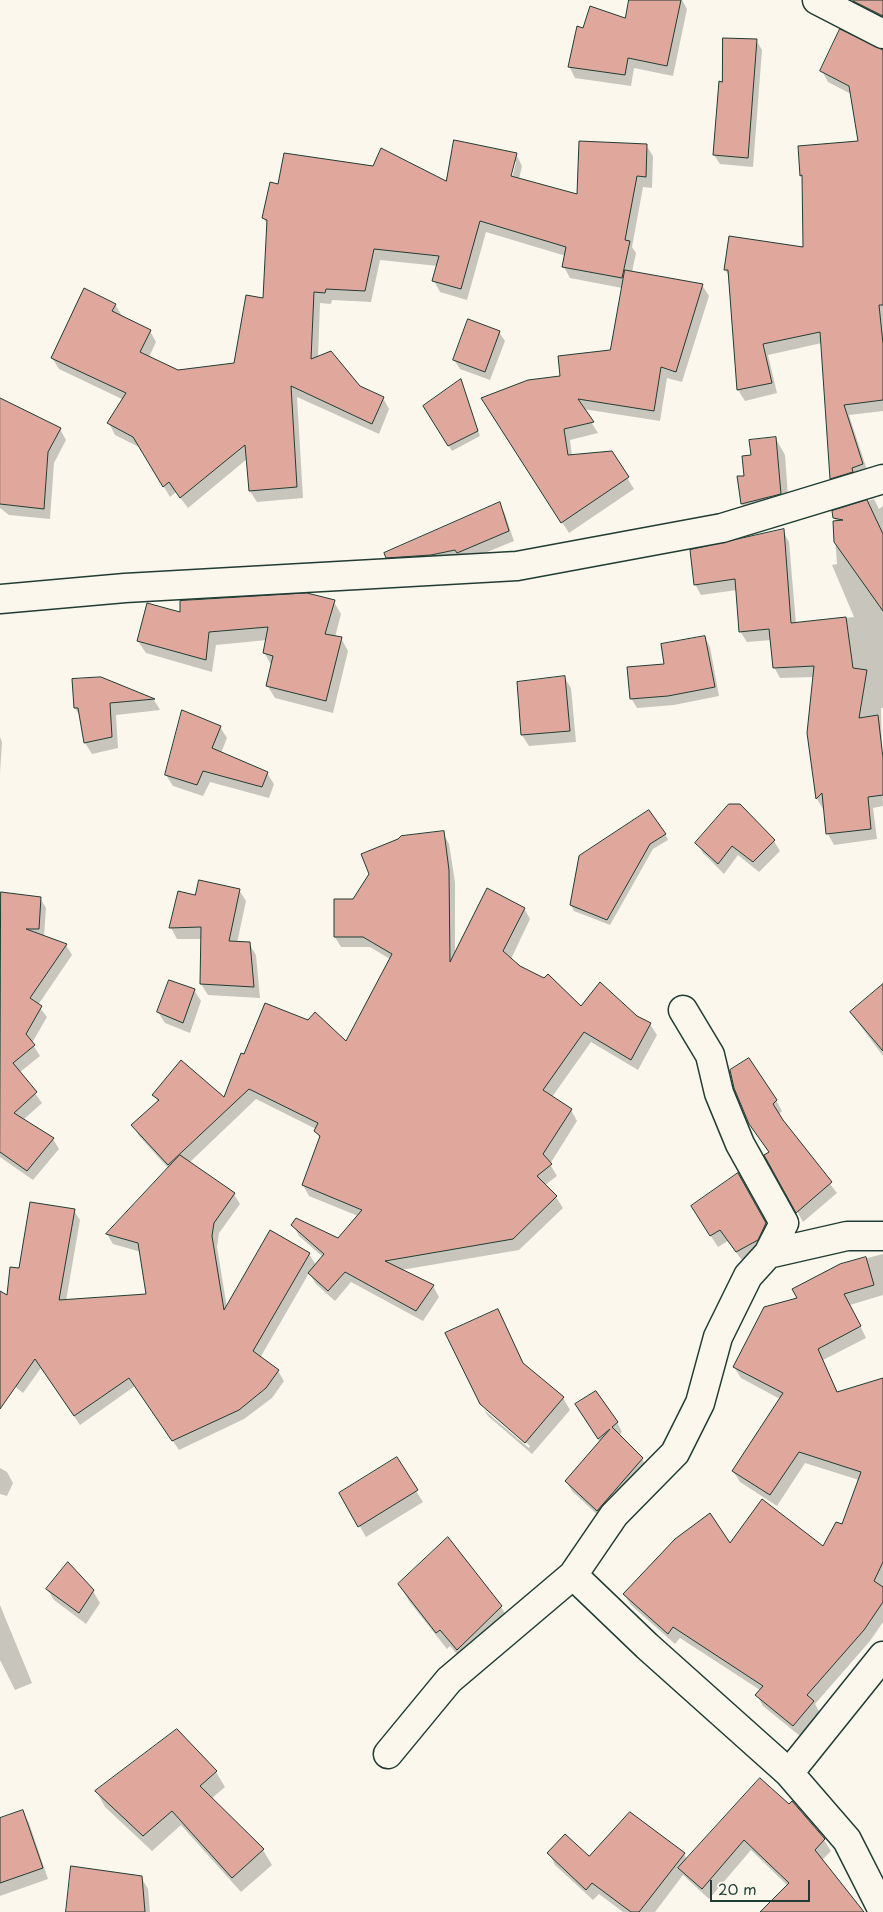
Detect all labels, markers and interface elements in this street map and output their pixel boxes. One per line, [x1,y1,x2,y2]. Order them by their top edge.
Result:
scale bar [713,1870,813,1902]
text: 20 m [718,1877,757,1900]

